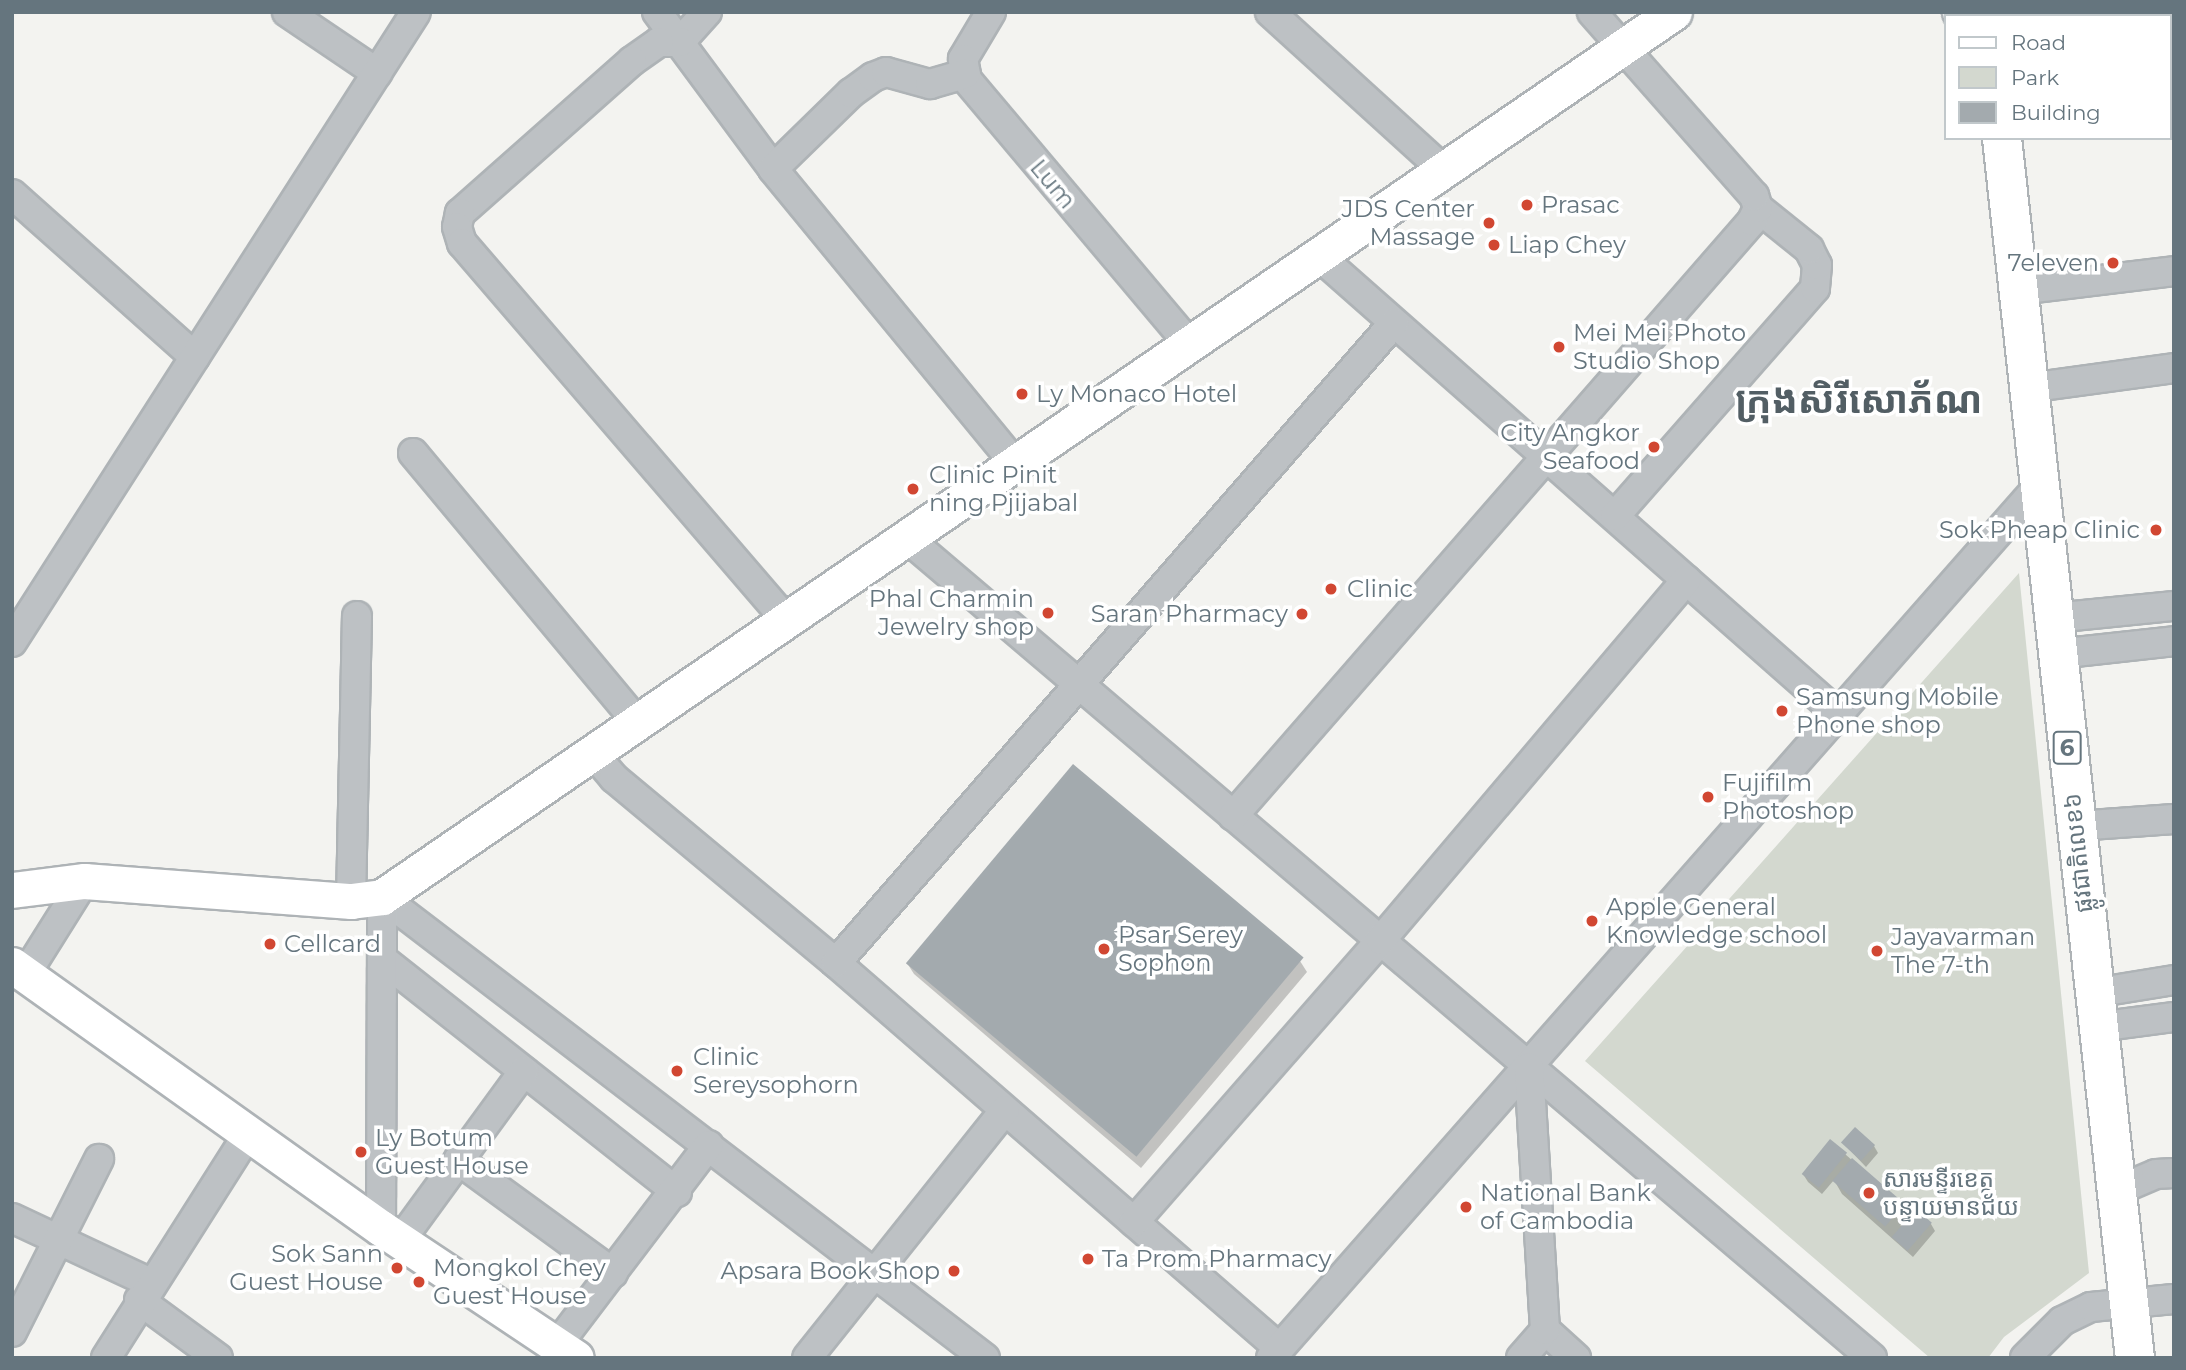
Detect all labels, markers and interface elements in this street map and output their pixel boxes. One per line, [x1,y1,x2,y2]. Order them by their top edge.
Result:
legend [1944,14,2172,140]
text: Road [2011,30,2066,55]
text: Park [2011,65,2059,90]
text: Building [2011,100,2101,125]
street label: Lum [1024,153,1082,215]
place label: Prasac [1541,191,1620,219]
place label: JDS Center Massage [1342,195,1475,251]
marker: Prasac [1519,197,1535,213]
marker: JDS Center Massage [1481,215,1497,231]
place label: Liap Chey [1508,231,1626,259]
marker: Liap Chey [1486,237,1502,253]
place label: 7eleven [2007,249,2099,277]
marker: 7eleven [2105,255,2121,271]
place label: Mei Mei Photo Studio Shop [1573,319,1746,375]
marker: Mei Mei Photo Studio Shop [1551,339,1567,355]
district label: ក្រុងសិរីសោភ័ណ [1736,377,1982,423]
place label: Ly Monaco Hotel [1036,380,1237,408]
marker: Ly Monaco Hotel [1014,386,1030,402]
place label: City Angkor Seafood [1500,419,1640,475]
marker: City Angkor Seafood [1646,439,1662,455]
place label: Clinic Pinit ning Pjijabal [929,461,1078,517]
marker: Clinic Pinit ning Pjijabal [903,479,923,499]
place label: Sok Pheap Clinic [1939,516,2140,544]
marker: Sok Pheap Clinic [2146,520,2166,540]
place label: Clinic [1347,575,1413,603]
marker: Clinic [1321,579,1341,599]
place label: Phal Charmin Jewelry shop [869,585,1034,641]
place label: Saran Pharmacy [1091,600,1288,628]
marker: Phal Charmin Jewelry shop [1040,605,1056,621]
marker: Saran Pharmacy [1294,606,1310,622]
place label: Samsung Mobile Phone shop [1796,683,1999,739]
marker: Samsung Mobile Phone shop [1774,703,1790,719]
road number: 6 [2051,728,2083,768]
place label: Fujifilm Photoshop [1722,769,1854,825]
marker: Fujifilm Photoshop [1700,789,1716,805]
street label: ផ្លូវជាតិលេខ៦ [2057,792,2099,914]
place label: Apple General Knowledge school [1606,893,1827,949]
marker: Apple General Knowledge school [1584,913,1600,929]
place label: Psar Serey Sophon [1118,921,1243,977]
place label: Jayavarman The 7-th [1891,923,2035,979]
place label: Cellcard [284,930,381,958]
marker: Cellcard [262,936,278,952]
marker: Psar Serey Sophon [1096,941,1112,957]
marker: Jayavarman The 7-th [1869,943,1885,959]
place label: Clinic Sereysophorn [693,1043,859,1099]
marker: Clinic Sereysophorn [667,1061,687,1081]
place label: Ly Botum Guest House [375,1124,529,1180]
marker: Ly Botum Guest House [353,1144,369,1160]
place label: សារមន្ទីរខេត្ត បន្ទាយមានជ័យ [1883,1165,2019,1221]
place label: National Bank of Cambodia [1480,1179,1651,1235]
marker: សារមន្ទីរខេត្ត បន្ទាយមានជ័យ [1861,1185,1877,1201]
marker: National Bank of Cambodia [1458,1199,1474,1215]
place label: Sok Sann Guest House [229,1240,383,1296]
place label: Ta Prom Pharmacy [1102,1245,1331,1273]
marker: Ta Prom Pharmacy [1080,1251,1096,1267]
place label: Mongkol Chey Guest House [433,1254,606,1310]
place label: Apsara Book Shop [720,1257,940,1285]
marker: Sok Sann Guest House [389,1260,405,1276]
marker: Apsara Book Shop [946,1263,962,1279]
marker: Mongkol Chey Guest House [411,1274,427,1290]

